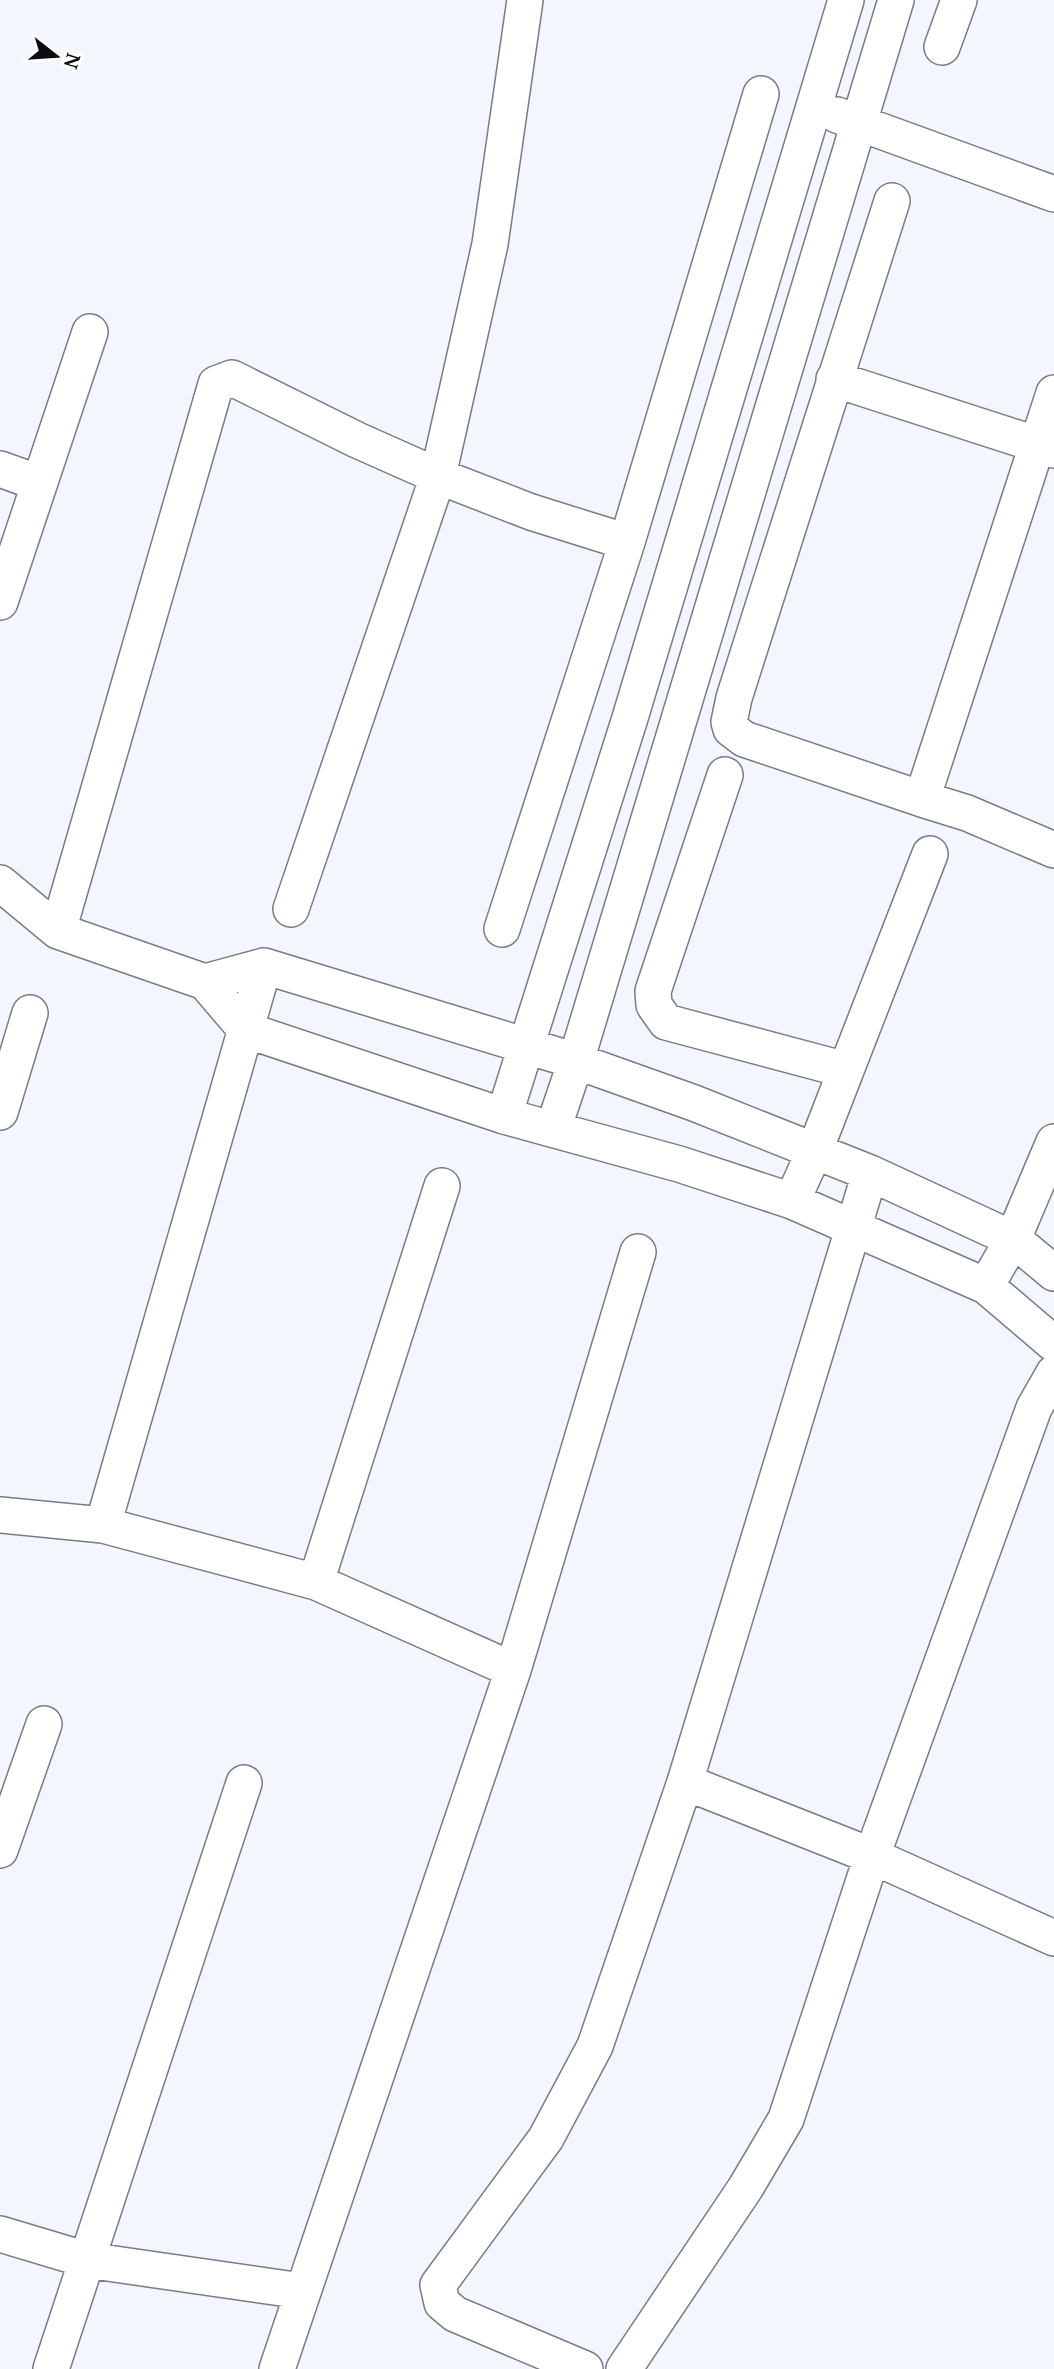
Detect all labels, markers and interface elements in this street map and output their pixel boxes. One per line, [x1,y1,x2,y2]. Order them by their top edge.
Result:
north arrow [21,21,91,91]
text: N [58,50,87,72]

